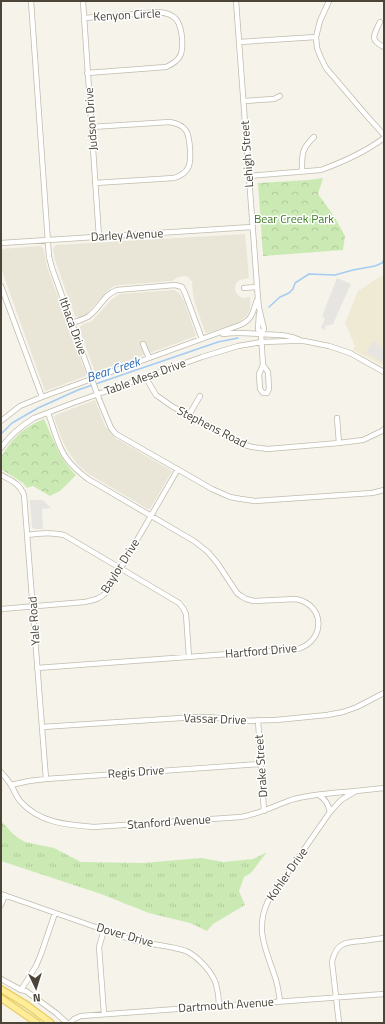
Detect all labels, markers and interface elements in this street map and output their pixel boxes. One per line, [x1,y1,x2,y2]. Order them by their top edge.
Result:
street label: Kenyon Circle [93,3,161,26]
street label: Judson Drive [79,87,102,151]
street label: Lehigh Street [235,119,258,188]
park label: Bear Creek Park [254,209,334,228]
street label: Darley Avenue [90,223,164,246]
street label: Ithaca Drive [54,295,93,357]
water label: Bear Creek [84,350,144,387]
street label: Table Mesa Drive [101,353,188,400]
street label: Stephens Road [174,401,250,452]
street label: Baylor Drive [95,535,144,597]
street label: Yale Road [22,596,45,646]
street label: Hartford Drive [224,638,298,663]
street label: Vassar Drive [183,708,247,729]
street label: Drake Street [249,733,272,798]
street label: Regis Drive [107,760,165,783]
street label: Stanford Avenue [127,809,211,834]
street label: Kohler Drive [261,843,312,904]
street label: Dover Drive [94,917,156,952]
north arrow [16,968,56,1008]
text: N [32,990,41,1006]
street label: Dartmouth Avenue [178,992,274,1017]

